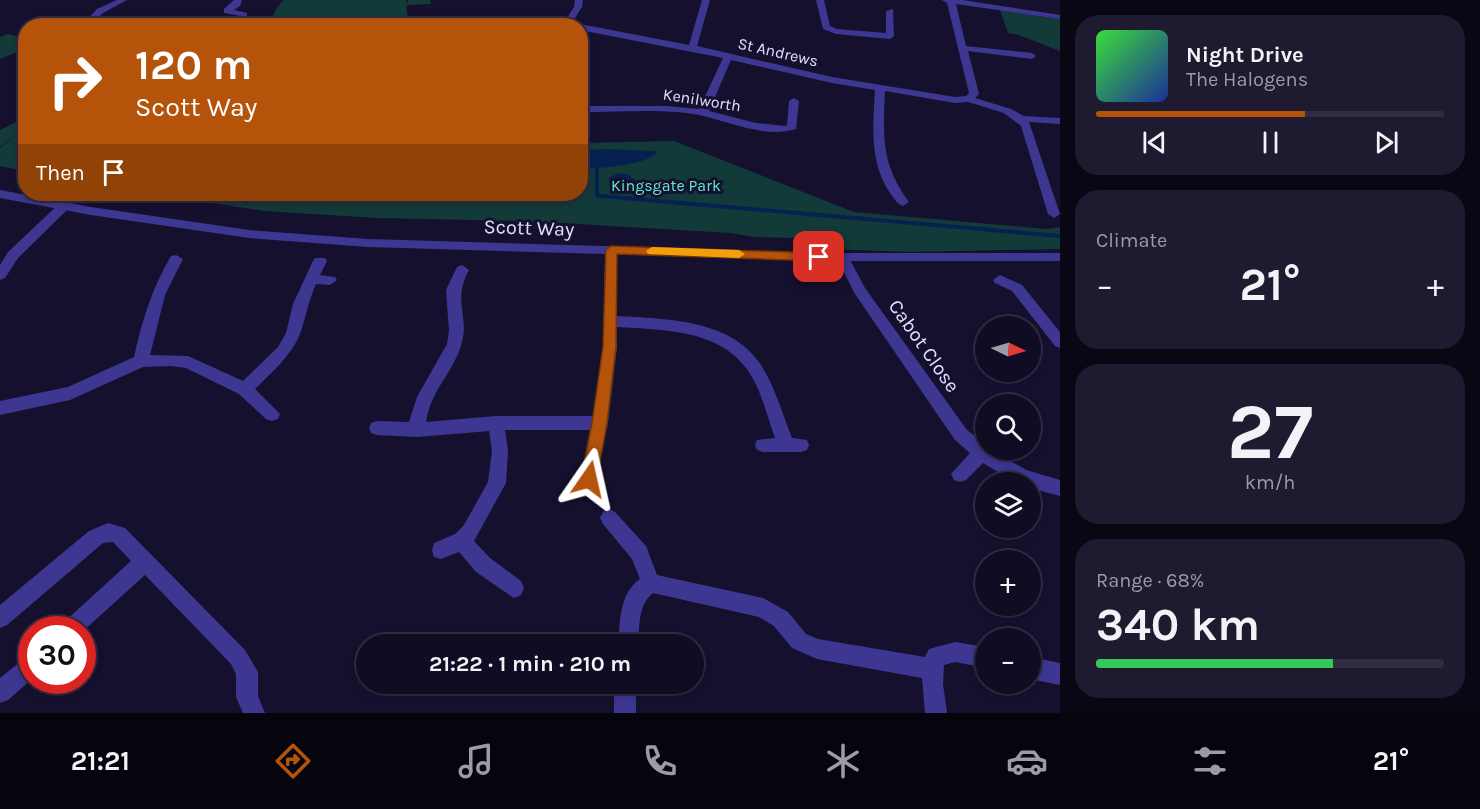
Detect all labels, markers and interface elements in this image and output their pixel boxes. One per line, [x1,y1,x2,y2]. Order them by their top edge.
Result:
street label: St Andrews [736,34,820,70]
text: 120 m [135,40,252,90]
icon: right [36,42,114,120]
text: Night Drive [1186,42,1304,68]
text: The Halogens [1186,68,1308,91]
street label: Kenilworth [662,84,742,116]
text: Scott Way [135,91,257,123]
icon: previous [1138,126,1171,159]
icon: pause [1254,126,1287,159]
icon: next [1370,126,1403,159]
icon: arrive [97,156,130,189]
text: Then [36,160,85,186]
park label: Kingsgate Park [611,176,721,195]
street label: Scott Way [483,215,575,241]
text: Climate [1096,229,1167,252]
pin [793,231,844,282]
icon: arrive [802,240,835,273]
text: 21° [1240,259,1300,311]
text: − [1096,266,1113,304]
text: + [1427,266,1444,304]
street label: Cabot Close [884,295,964,397]
north arrow [975,316,1041,382]
map controls [975,316,1041,694]
text: 27 [1227,386,1313,478]
button: search [975,394,1041,460]
position arrow [557,447,621,511]
text: km/h [1245,471,1295,494]
button: layers [975,472,1041,538]
button: + [975,550,1041,616]
text: Range · 68% [1096,569,1204,592]
text: 340 km [1096,599,1260,651]
speed limit sign: 30 [18,616,96,694]
button: − [975,628,1041,694]
text: 21:22 · 1 min · 210 m [429,651,631,677]
icon: directions [272,740,314,782]
icon: music [455,740,497,782]
icon: phone [639,740,681,782]
icon: climate [822,740,864,782]
icon: car [1006,740,1048,782]
icon: filters [1189,740,1231,782]
text: 21:21 [71,745,130,777]
text: 21° [1373,745,1409,777]

